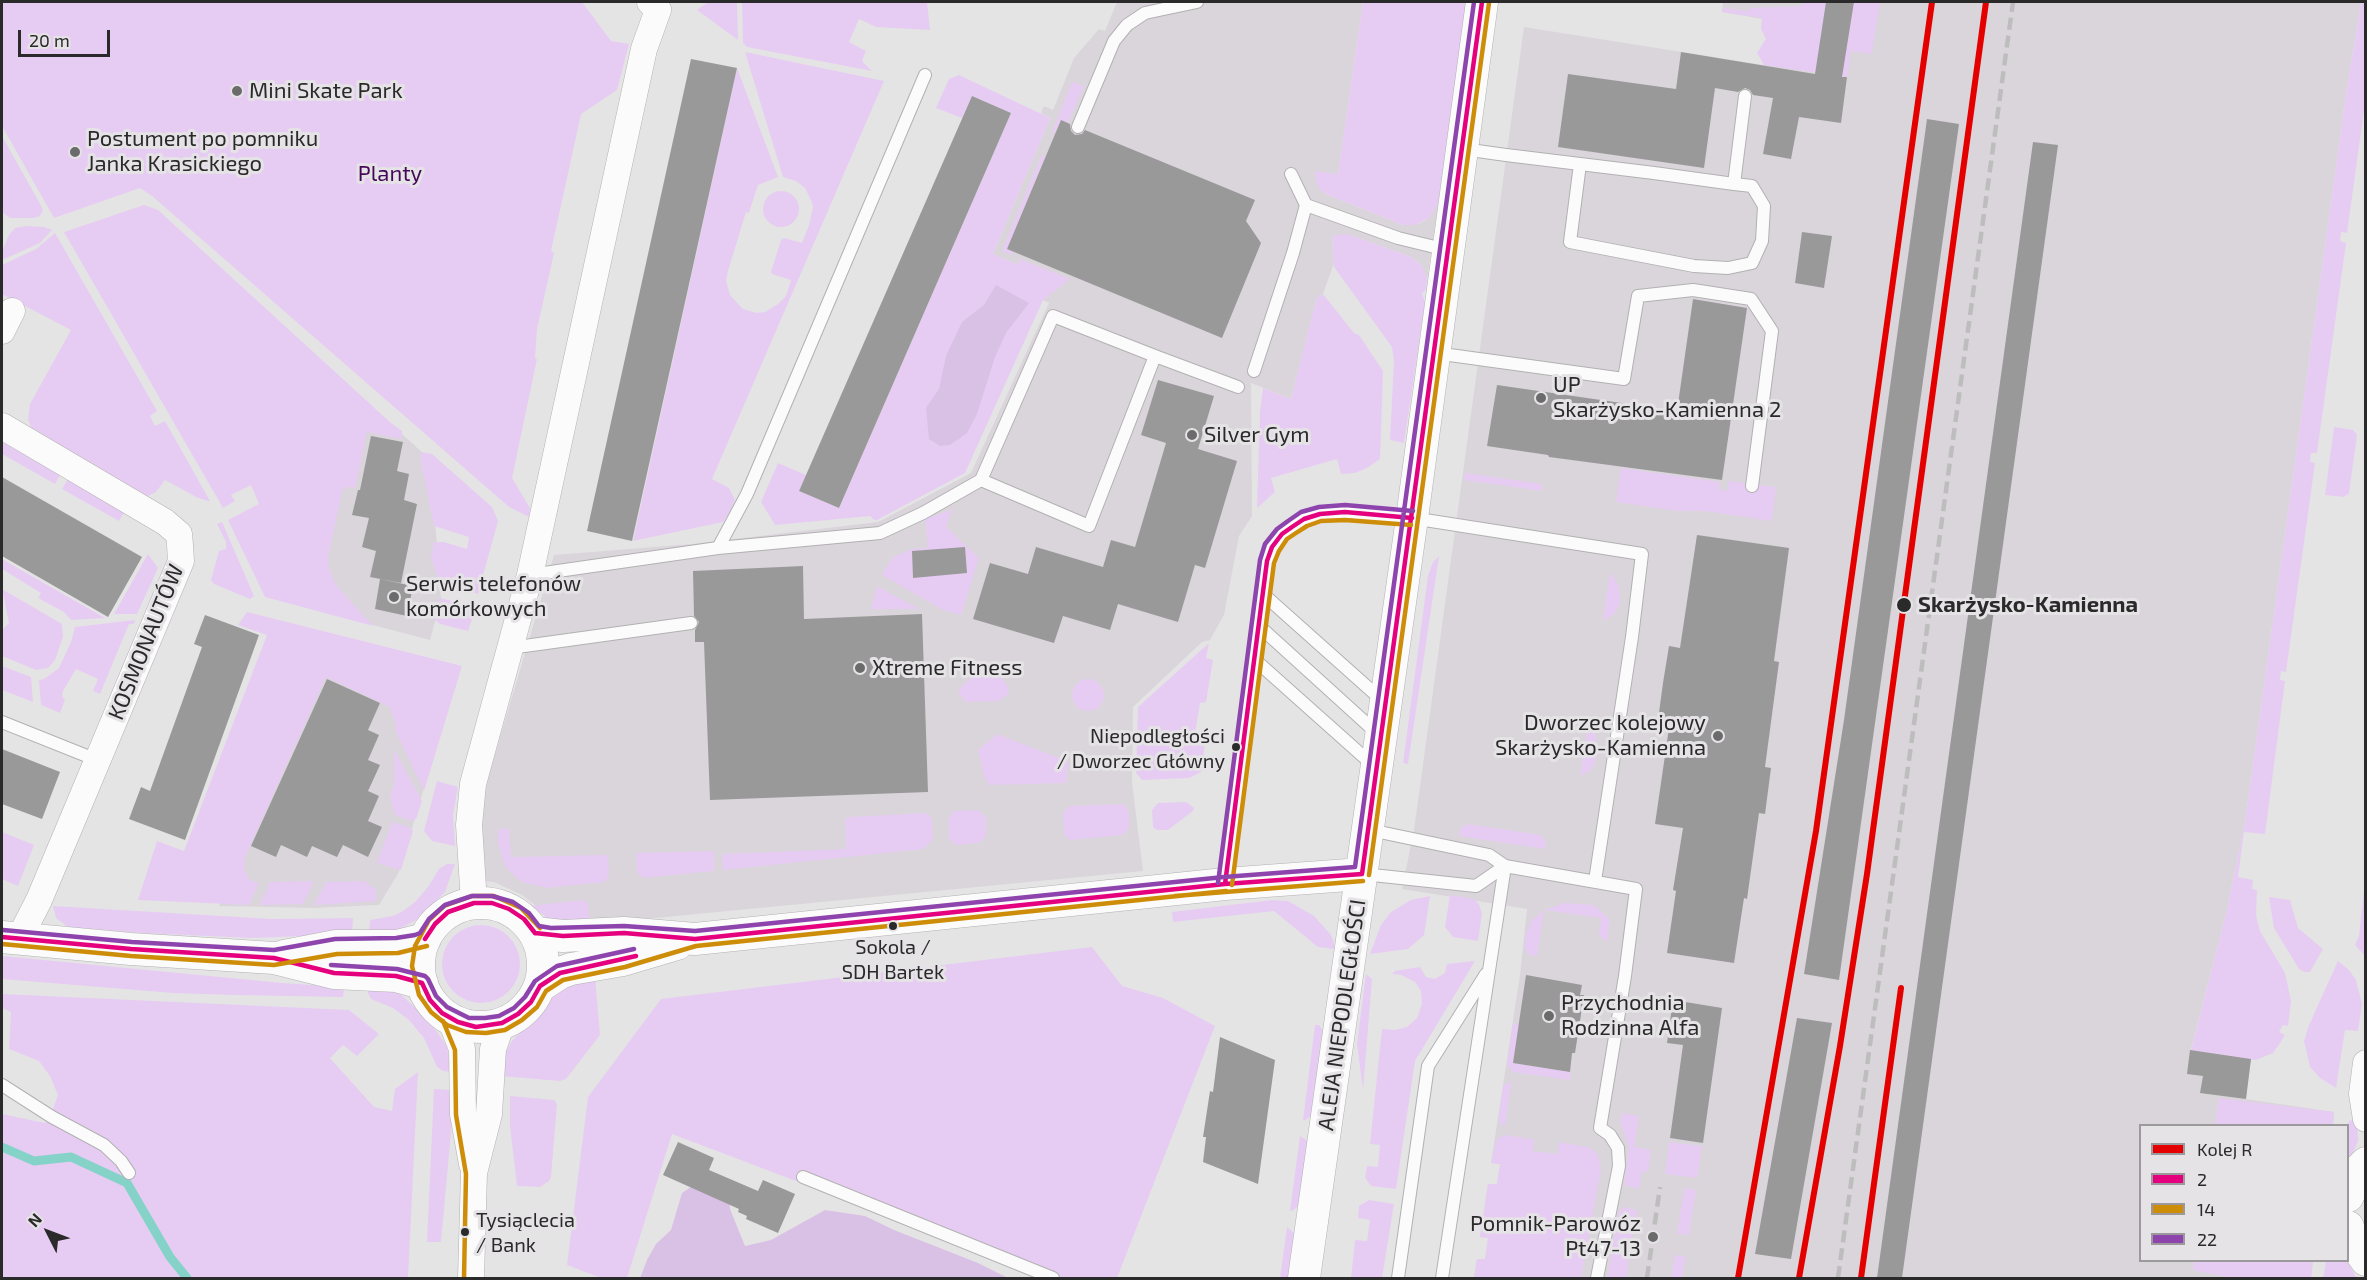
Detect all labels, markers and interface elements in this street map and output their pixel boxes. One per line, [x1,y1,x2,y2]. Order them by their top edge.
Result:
scale bar [21,18,112,56]
text: 20 m [29,29,70,51]
place label: Mini Skate Park [249,78,403,104]
marker: Mini Skate Park [230,84,244,98]
place label: Postument po pomniku Janka Krasickiego [87,126,318,178]
marker: Postument po pomniku Janka Krasickiego [68,145,82,159]
park label: Planty [358,161,422,187]
place label: UP Skarżysko-Kamienna 2 [1553,372,1781,424]
marker: UP Skarżysko-Kamienna 2 [1534,391,1548,405]
place label: Silver Gym [1204,422,1310,448]
marker: Silver Gym [1185,428,1199,442]
street label: KOSMONAUTÓW [103,560,189,724]
place label: Serwis telefonów komórkowych [406,571,581,622]
marker: Serwis telefonów komórkowych [387,590,401,604]
place label: Skarżysko-Kamienna [1918,592,2138,618]
marker: Skarżysko-Kamienna [1895,596,1913,614]
place label: Xtreme Fitness [872,655,1023,681]
marker: Xtreme Fitness [853,661,867,675]
place label: Dworzec kolejowy Skarżysko-Kamienna [1495,710,1706,762]
place label: Niepodległości / Dworzec Główny [1057,724,1225,771]
marker: Dworzec kolejowy Skarżysko-Kamienna [1711,729,1725,743]
marker: Niepodległości / Dworzec Główny [1230,741,1242,753]
street label: ALEJA NIEPODLEGŁOŚCI [1313,898,1371,1132]
marker: Sokola / SDH Bartek [887,920,899,932]
place label: Sokola / SDH Bartek [842,935,944,982]
place label: Przychodnia Rodzinna Alfa [1561,990,1699,1042]
marker: Przychodnia Rodzinna Alfa [1542,1009,1556,1023]
legend [2139,1124,2349,1262]
text: Kolej R [2197,1138,2252,1160]
text: 2 [2197,1168,2207,1190]
text: 14 [2197,1198,2215,1220]
north arrow [18,1202,78,1262]
place label: Tysiąclecia / Bank [476,1208,575,1255]
text: N [23,1209,45,1230]
place label: Pomnik-Parowóz Pt47-13 [1470,1211,1641,1262]
marker: Tysiąclecia / Bank [459,1226,471,1238]
text: 22 [2197,1228,2217,1250]
marker: Pomnik-Parowóz Pt47-13 [1646,1230,1660,1244]

